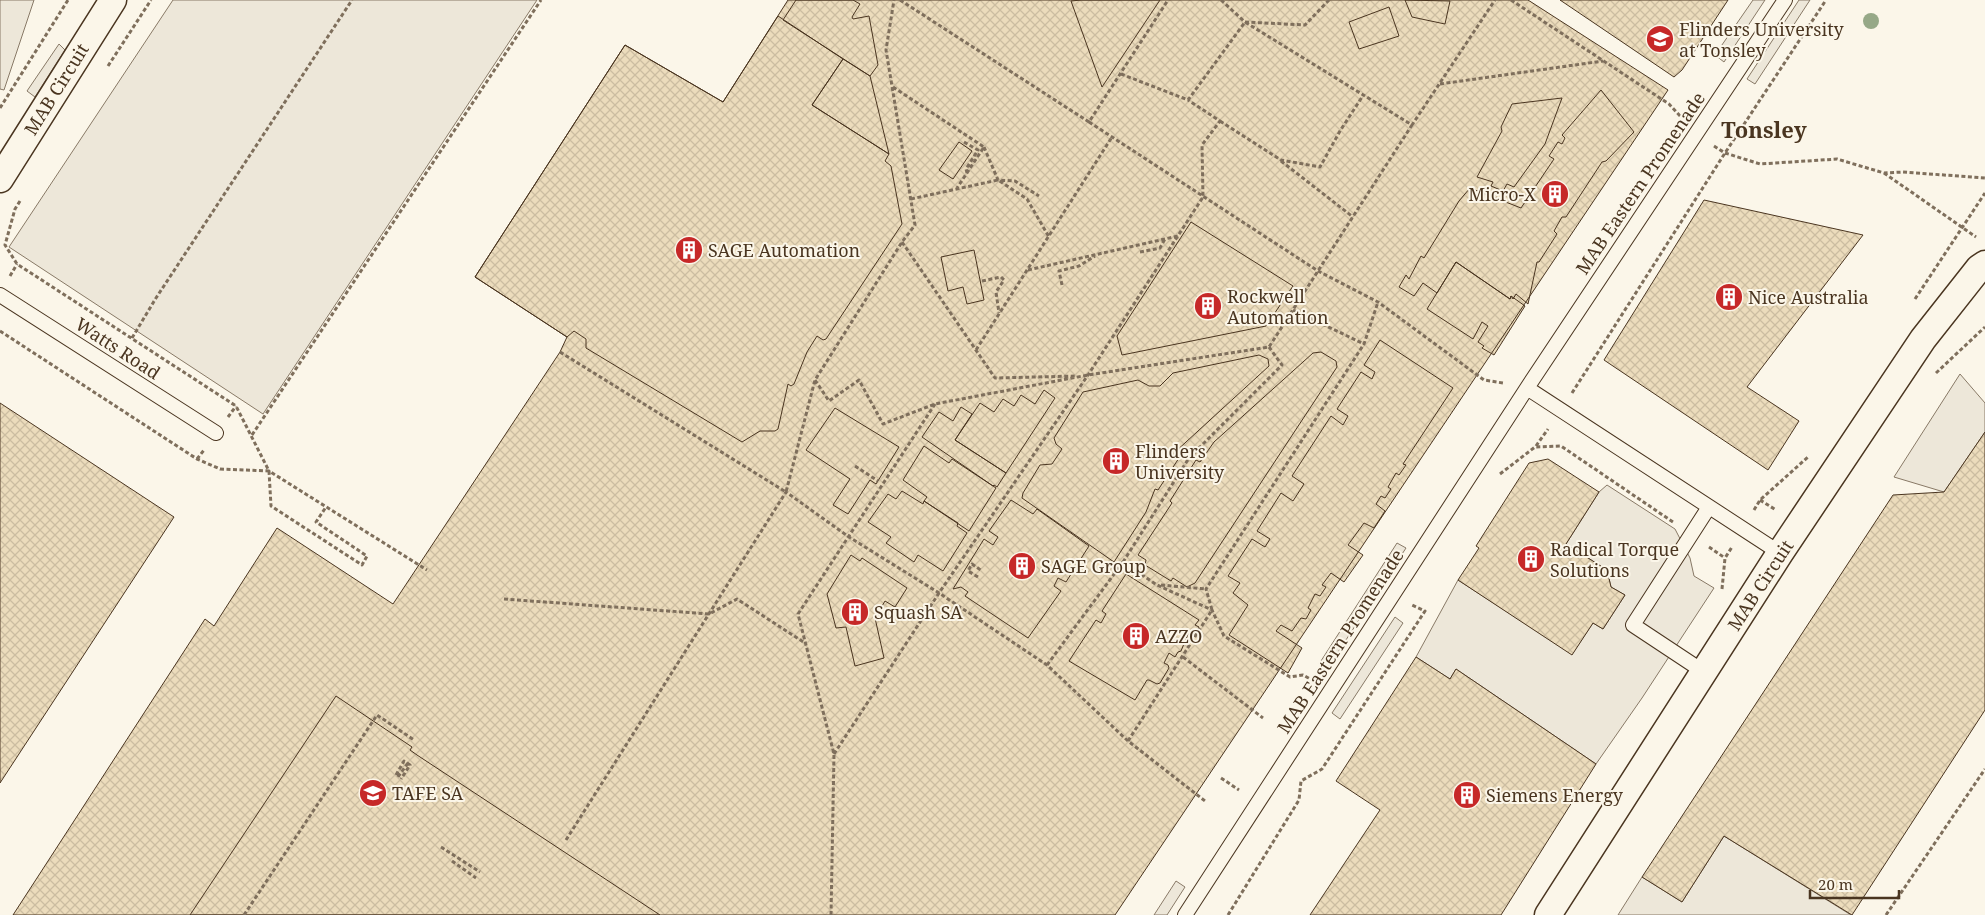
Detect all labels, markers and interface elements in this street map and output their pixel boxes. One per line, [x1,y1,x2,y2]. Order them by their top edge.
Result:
place label: Flinders University at Tonsley [1679,17,1845,62]
school or university icon: Flinders University at Tonsley [1645,24,1675,54]
street label: MAB Circuit [18,39,94,139]
street label: MAB Eastern Promenade [1570,87,1710,279]
district label: Tonsley [1721,114,1807,144]
building icon: Micro-X [1540,179,1570,209]
place label: Micro-X [1468,182,1536,206]
building icon: SAGE Automation [674,235,704,265]
place label: SAGE Automation [708,238,861,262]
building icon: Nice Australia [1714,282,1744,312]
place label: Rockwell Automation [1227,284,1329,329]
place label: Nice Australia [1748,285,1869,309]
building icon: Rockwell Automation [1193,291,1223,321]
street label: Watts Road [71,312,165,384]
place label: Flinders University [1135,439,1225,484]
building icon: Flinders University [1101,446,1131,476]
street label: MAB Circuit [1722,535,1798,635]
place label: Radical Torque Solutions [1550,537,1679,582]
street label: MAB Eastern Promenade [1271,544,1409,738]
building icon: Radical Torque Solutions [1516,544,1546,574]
building icon: SAGE Group [1007,551,1037,581]
place label: SAGE Group [1041,554,1146,578]
building icon: Squash SA [840,597,870,627]
place label: Squash SA [874,600,963,624]
building icon: AZZO [1121,621,1151,651]
place label: AZZO [1155,624,1202,648]
school or university icon: TAFE SA [358,778,388,808]
building icon: Siemens Energy [1452,780,1482,810]
place label: TAFE SA [392,781,464,805]
place label: Siemens Energy [1486,783,1624,807]
scale bar [1810,868,1899,900]
text: 20 m [1818,874,1853,894]

